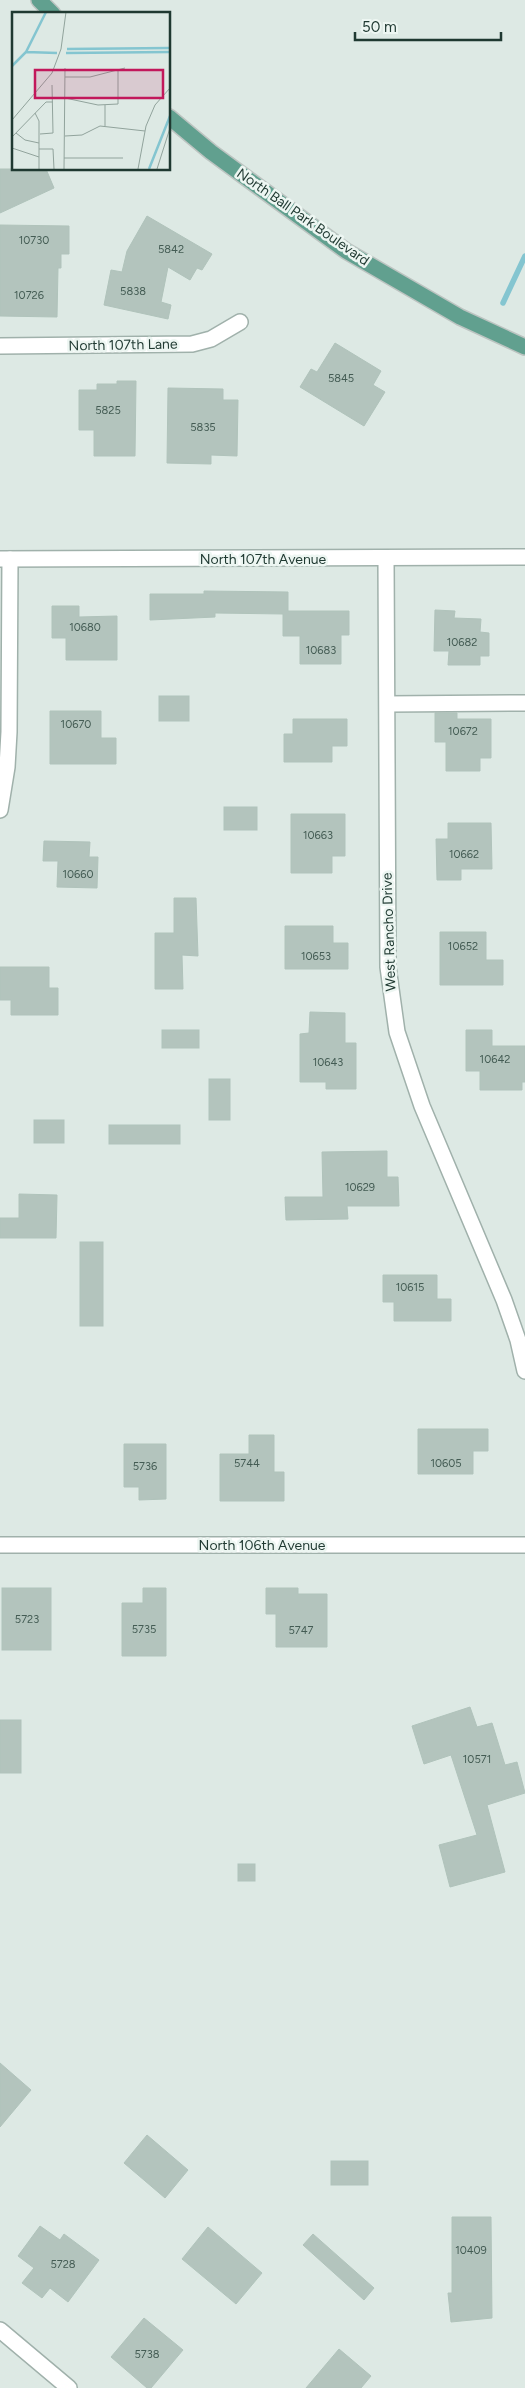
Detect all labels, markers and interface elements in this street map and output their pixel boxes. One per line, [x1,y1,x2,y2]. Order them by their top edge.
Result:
scale bar [355,10,501,42]
inset map [12,12,170,170]
text: 50 m [362,18,397,36]
street label: North Ball Park Boulevard [233,165,373,269]
house number: 10730 [19,234,49,247]
house number: 5842 [158,243,184,256]
house number: 5838 [120,285,146,298]
house number: 10726 [14,289,44,302]
street label: North 107th Lane [68,336,178,354]
house number: 5845 [328,372,354,385]
house number: 5825 [95,404,121,417]
house number: 5835 [190,421,216,434]
street label: North 107th Avenue [200,551,327,568]
house number: 10680 [69,621,101,634]
house number: 10682 [447,636,477,649]
house number: 10683 [306,644,336,657]
house number: 10670 [61,718,91,731]
house number: 10672 [448,725,478,738]
house number: 10663 [303,829,333,842]
house number: 10662 [449,848,479,861]
house number: 10660 [62,868,94,881]
street label: West Rancho Drive [378,872,400,992]
house number: 10652 [448,940,478,953]
house number: 10653 [301,950,331,963]
house number: 10642 [480,1053,510,1066]
house number: 10643 [313,1056,343,1069]
house number: 10629 [345,1181,375,1194]
house number: 10615 [396,1281,424,1294]
house number: 5744 [234,1457,260,1470]
house number: 10605 [430,1457,462,1470]
house number: 5736 [133,1460,157,1473]
street label: North 106th Avenue [199,1537,326,1554]
house number: 5723 [15,1613,39,1626]
house number: 5735 [132,1623,156,1636]
house number: 5747 [289,1624,314,1637]
house number: 10571 [463,1753,491,1766]
house number: 10409 [455,2244,487,2257]
house number: 5728 [50,2258,76,2271]
house number: 5738 [135,2348,160,2361]

